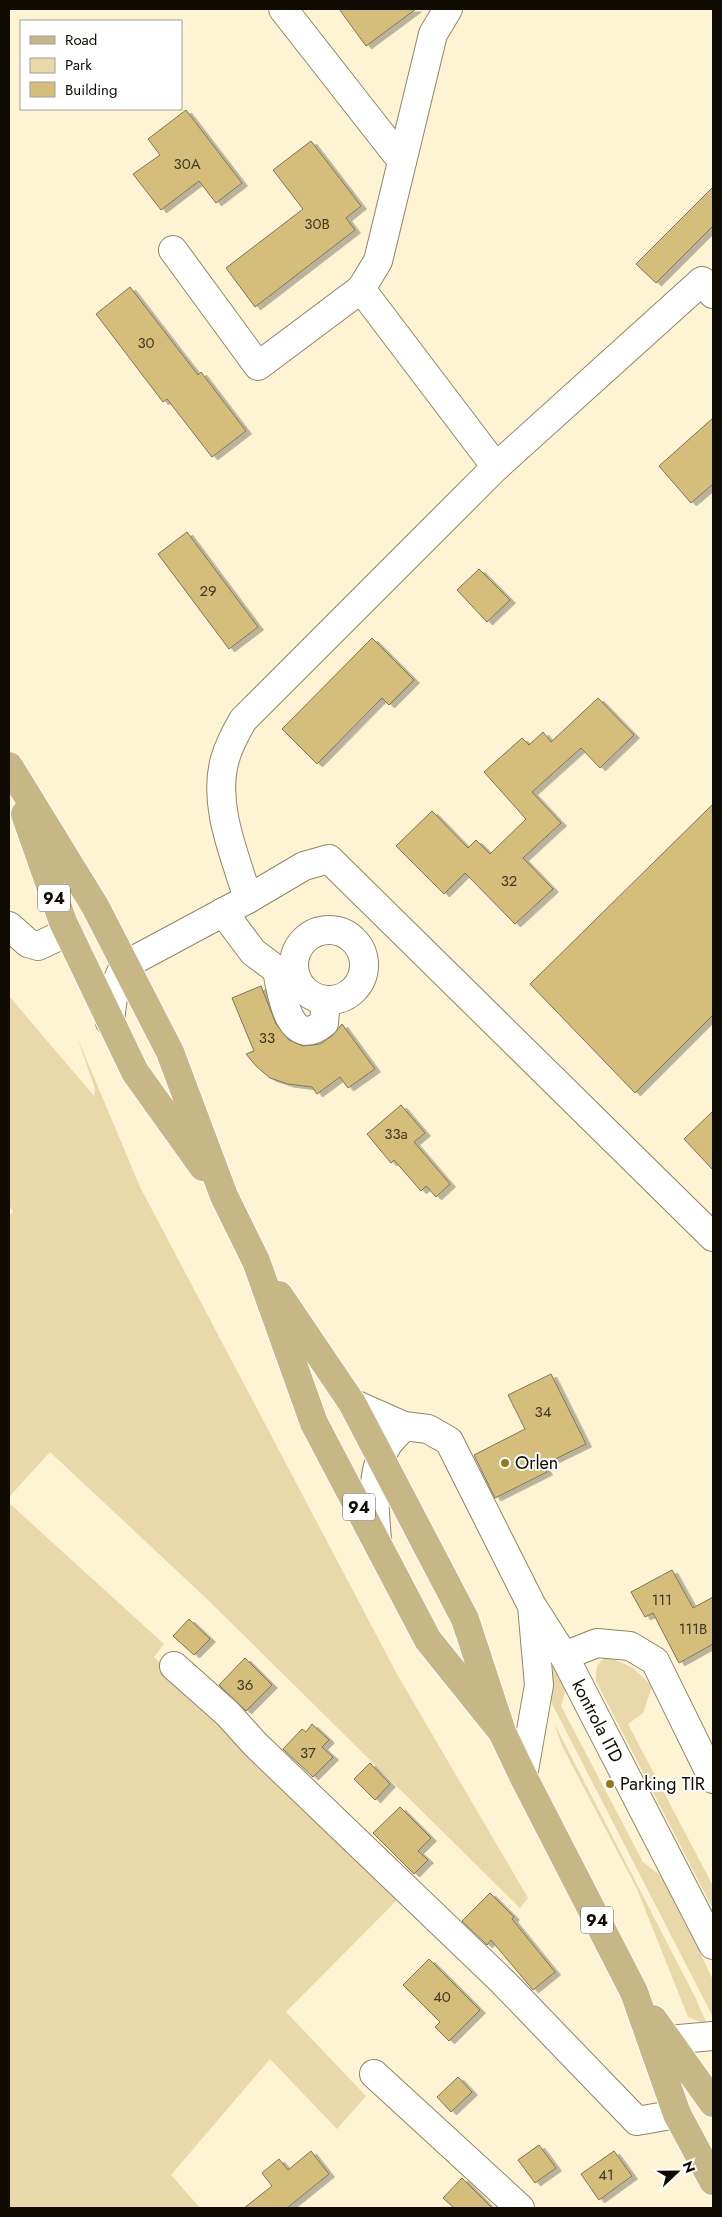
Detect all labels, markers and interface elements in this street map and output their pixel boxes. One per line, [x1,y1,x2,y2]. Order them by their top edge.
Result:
legend [20,20,182,110]
text: Road [65,29,97,51]
text: Park [65,54,92,76]
text: Building [65,79,117,101]
house number: 30A [173,153,201,175]
house number: 30B [304,213,330,235]
house number: 30 [137,332,155,354]
house number: 29 [199,580,217,602]
house number: 32 [501,870,517,892]
road number: 94 [38,884,70,911]
house number: 33 [259,1027,275,1049]
house number: 33a [384,1123,408,1145]
house number: 34 [535,1401,552,1423]
place label: Orlen [515,1450,558,1476]
marker: Orlen [499,1457,511,1469]
road number: 94 [343,1494,375,1520]
house number: 111 [652,1589,672,1611]
house number: 111B [679,1618,707,1640]
house number: 36 [237,1674,253,1696]
street label: kontrola ITD [565,1675,630,1767]
house number: 37 [300,1742,316,1764]
place label: Parking TIR [620,1771,705,1797]
marker: Parking TIR [604,1778,616,1790]
road number: 94 [581,1906,613,1934]
house number: 40 [433,1986,451,2008]
north arrow [652,2147,702,2197]
text: N [678,2158,700,2176]
house number: 41 [598,2164,614,2186]

